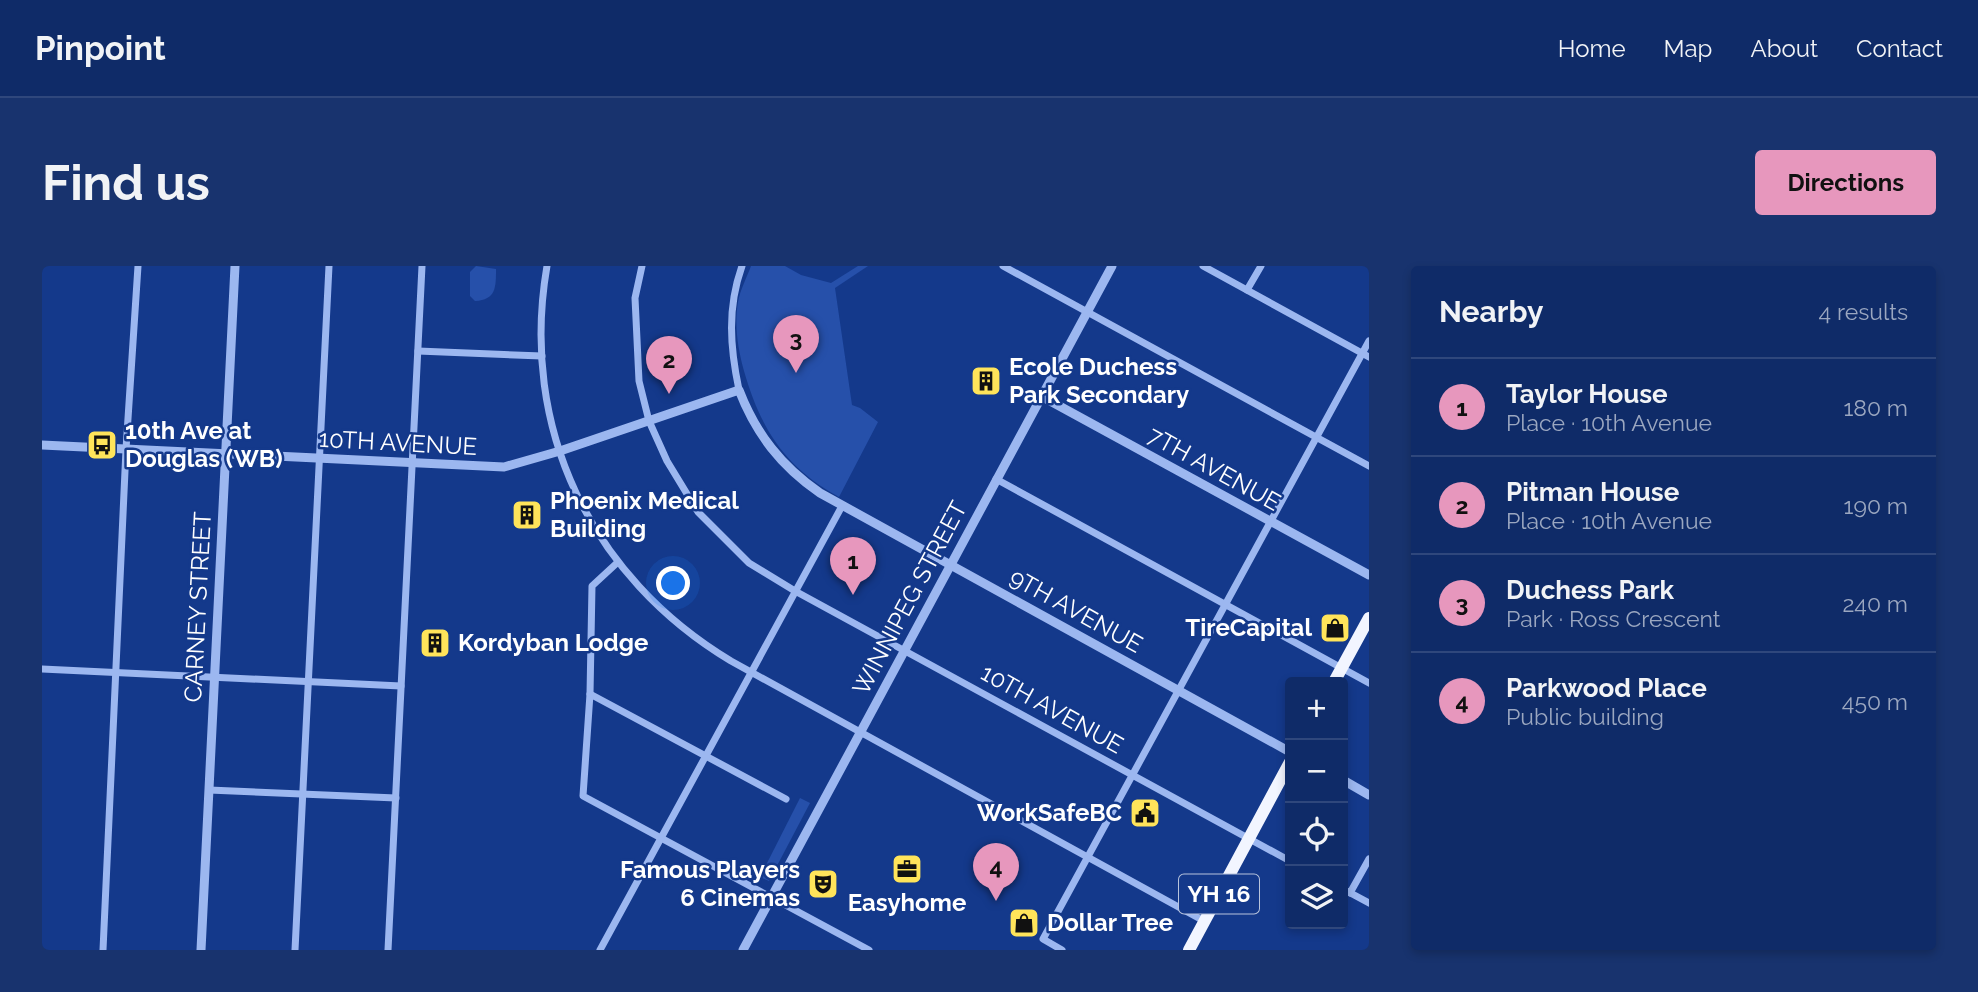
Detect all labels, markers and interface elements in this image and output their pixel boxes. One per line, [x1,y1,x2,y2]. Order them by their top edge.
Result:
text: Pinpoint [35,29,166,68]
text: Home [1558,34,1626,63]
text: Map [1664,34,1712,63]
text: About [1750,34,1818,63]
text: Contact [1856,34,1943,63]
button: Directions [1755,150,1936,215]
text: Find us [42,154,210,211]
text: Nearby [1439,294,1543,329]
text: 4 results [1819,298,1908,325]
pin: 3 [773,315,819,373]
pin: 2 [646,336,692,394]
place label: Ecole Duchess Park Secondary [1009,352,1189,409]
building icon: Ecole Duchess Park Secondary [969,364,1003,398]
text: Taylor House [1506,379,1668,409]
text: 1 [1456,394,1468,421]
text: 180 m [1843,394,1908,421]
text: Place · 10th Avenue [1506,409,1712,436]
place label: 10th Ave at Douglas (WB) [125,416,283,473]
street label: 7TH AVENUE [1143,420,1286,517]
street label: 10TH AVENUE [318,424,478,461]
bus stop icon: 10th Ave at Douglas (WB) [85,428,119,462]
text: Pitman House [1506,477,1679,507]
place label: Phoenix Medical Building [550,486,739,543]
text: 2 [1456,492,1468,519]
text: 190 m [1844,492,1908,519]
street label: WINNIPEG STREET [846,496,973,700]
building icon: Phoenix Medical Building [510,498,544,532]
text: Place · 10th Avenue [1506,507,1712,534]
street label: CARNEY STREET [178,511,217,703]
pin: 1 [830,537,876,595]
street label: 9TH AVENUE [1005,562,1148,659]
your location [656,566,690,600]
text: Duchess Park [1506,575,1674,605]
text: 3 [1456,590,1468,617]
text: 240 m [1842,590,1908,617]
text: Park · Ross Crescent [1506,605,1721,632]
shop icon: TireCapital [1318,611,1352,645]
place label: TireCapital [1185,613,1312,642]
building icon: Kordyban Lodge [418,626,452,660]
place label: Kordyban Lodge [458,628,648,657]
street label: 10TH AVENUE [976,658,1128,760]
text: Parkwood Place [1506,673,1707,703]
map controls [1285,677,1348,929]
button: + [1285,677,1348,740]
text: 4 [1455,688,1469,715]
text: 450 m [1842,688,1908,715]
text: Public building [1506,703,1664,730]
button: − [1285,740,1348,803]
public building icon: WorkSafeBC [1128,796,1162,830]
place label: WorkSafeBC [977,798,1123,827]
button: locate [1285,803,1348,866]
pin: 4 [973,843,1019,901]
office icon: Easyhome [890,852,924,886]
place label: Famous Players 6 Cinemas [620,855,800,912]
button: layers [1285,866,1348,929]
theatre icon: Famous Players 6 Cinemas [806,867,840,901]
road number: YH 16 [1179,874,1259,914]
place label: Easyhome [848,888,966,917]
shop icon: Dollar Tree [1007,906,1041,940]
place label: Dollar Tree [1047,908,1173,937]

